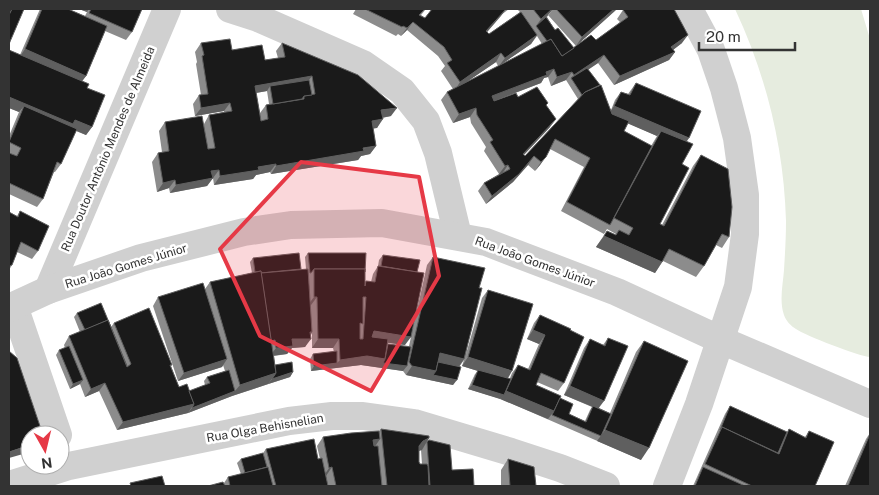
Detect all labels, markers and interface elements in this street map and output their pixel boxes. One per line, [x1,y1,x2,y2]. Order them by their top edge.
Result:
scale bar [699,20,795,52]
text: 20 m [706,28,741,45]
street label: Rua Doutor Antônio Mendes de Almeida [58,44,158,254]
street label: Rua João Gomes Júnior [473,234,597,290]
street label: Rua João Gomes Júnior [63,241,189,291]
street label: Rua Olga Behisnelian [205,411,325,445]
north arrow [20,425,70,475]
text: N [40,454,53,472]

